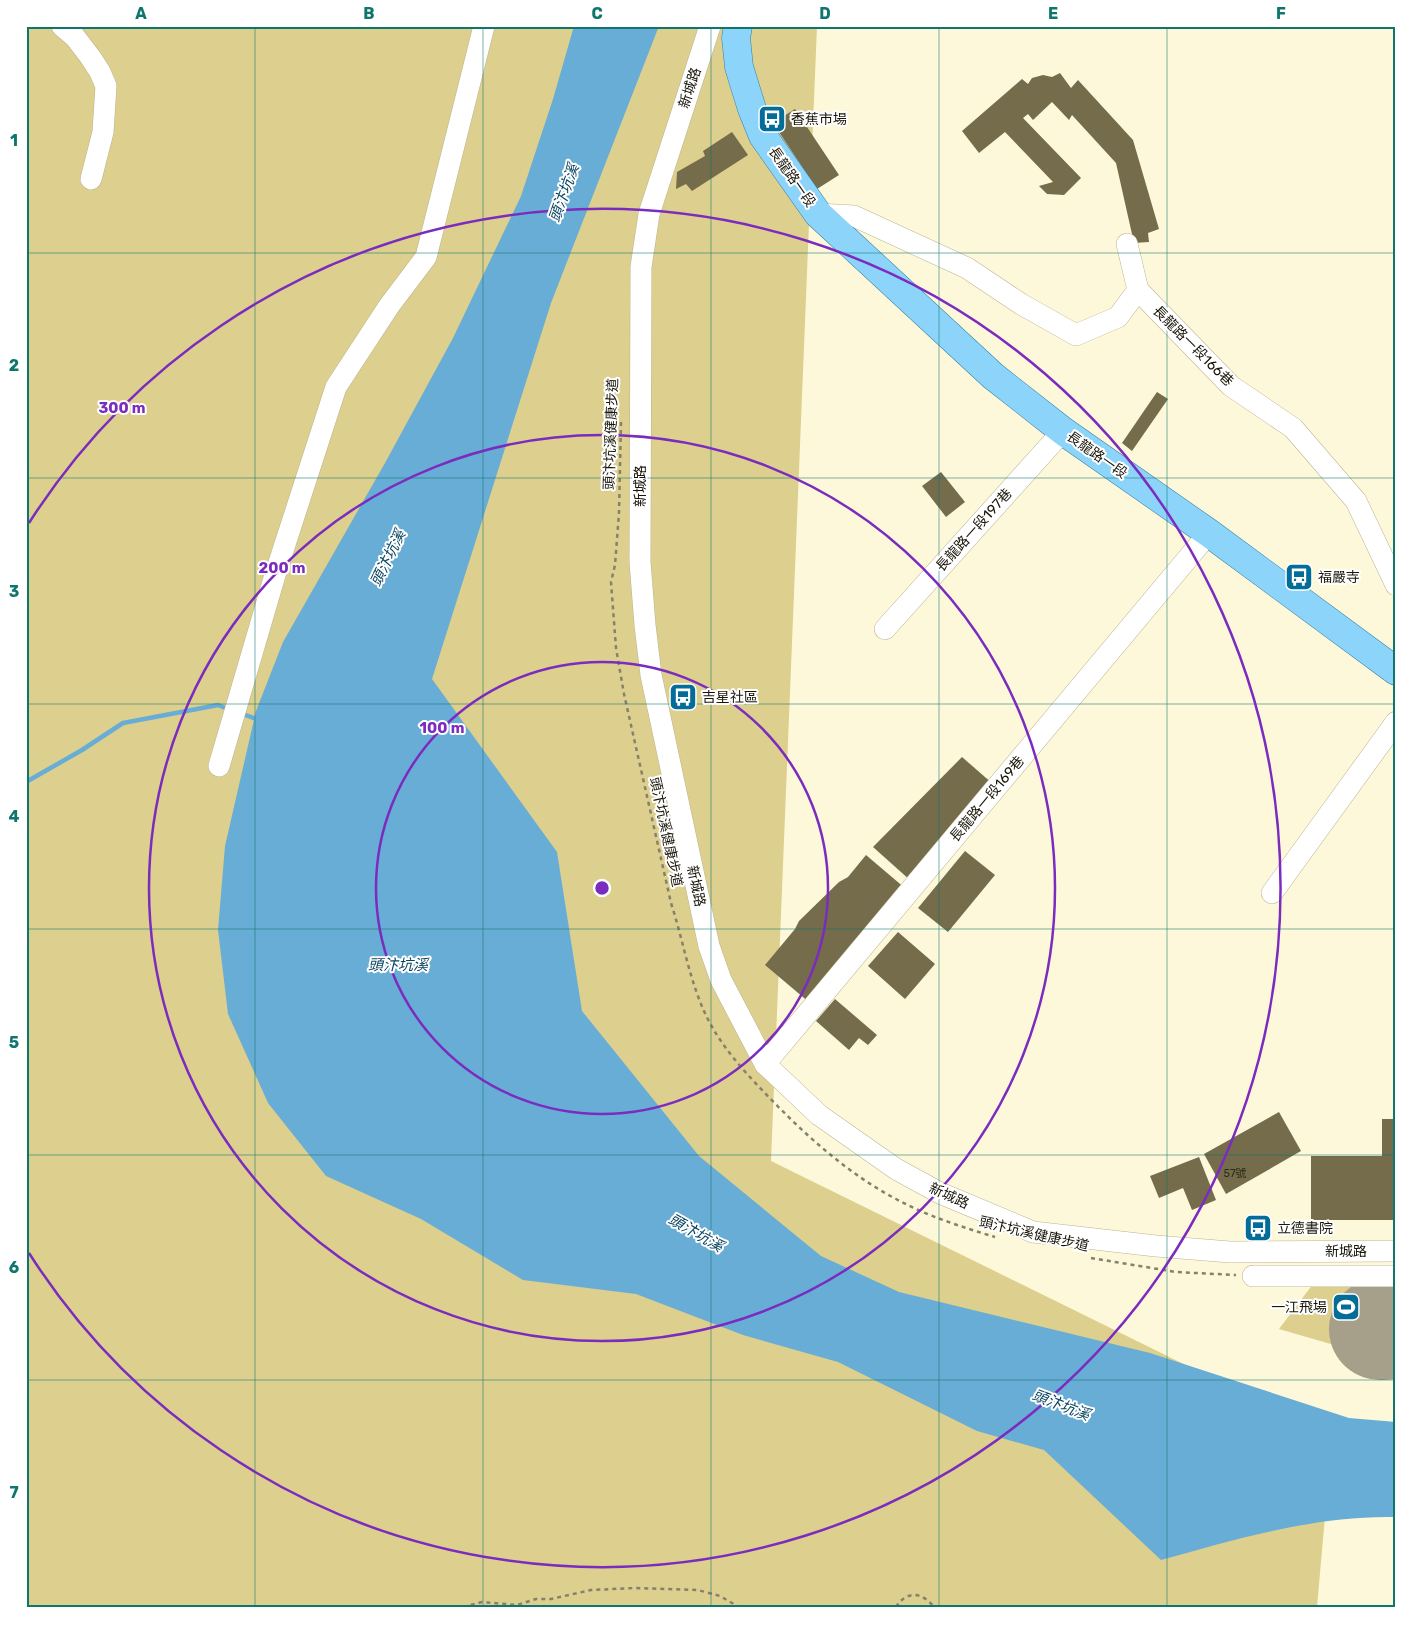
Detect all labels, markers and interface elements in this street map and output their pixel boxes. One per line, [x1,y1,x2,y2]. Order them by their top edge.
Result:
text: A [135,4,147,23]
text: B [363,4,375,23]
text: C [591,4,603,23]
text: D [819,4,831,23]
text: E [1048,4,1058,23]
text: F [1276,4,1286,23]
street label: 新城路 [675,65,705,111]
bus stop icon: 香蕉市場 [757,104,787,134]
place label: 香蕉市場 [791,111,847,128]
text: 1 [10,131,18,150]
street label: 長龍路一段 [765,143,819,211]
water label: 頭汴坑溪 [545,160,583,224]
street label: 長龍路一段166巷 [1149,302,1237,390]
text: 2 [9,356,19,375]
street label: 頭汴坑溪健康步道 [601,378,621,490]
text: 300 m [98,399,146,417]
street label: 長龍路一段 [1063,428,1131,482]
street label: 新城路 [632,465,649,507]
street label: 長龍路一段197巷 [932,485,1016,575]
water label: 頭汴坑溪 [367,525,410,589]
text: 200 m [258,559,306,577]
bus stop icon: 福嚴寺 [1284,562,1314,592]
place label: 福嚴寺 [1318,569,1360,586]
text: 3 [9,582,19,601]
bus stop icon: 吉星社區 [668,682,698,712]
place label: 吉星社區 [702,689,758,706]
text: 100 m [420,719,464,737]
street label: 長龍路一段169巷 [946,753,1028,845]
street label: 頭汴坑溪健康步道 [646,775,686,889]
text: 4 [9,807,20,826]
street label: 新城路 [683,864,709,908]
centre of rings [593,879,611,897]
water label: 頭汴坑溪 [368,956,430,974]
text: 5 [9,1033,19,1052]
house number: 57號 [1223,1167,1247,1180]
street label: 新城路 [926,1179,972,1213]
water label: 頭汴坑溪 [666,1210,728,1257]
street label: 頭汴坑溪健康步道 [978,1213,1090,1255]
bus stop icon: 立德書院 [1243,1213,1273,1243]
place label: 立德書院 [1277,1220,1333,1237]
street label: 新城路 [1325,1243,1367,1260]
text: 6 [9,1258,19,1277]
sports icon: 一江飛場 [1331,1292,1361,1322]
place label: 一江飛場 [1271,1299,1327,1316]
water label: 頭汴坑溪 [1030,1386,1094,1425]
text: 7 [9,1483,19,1502]

